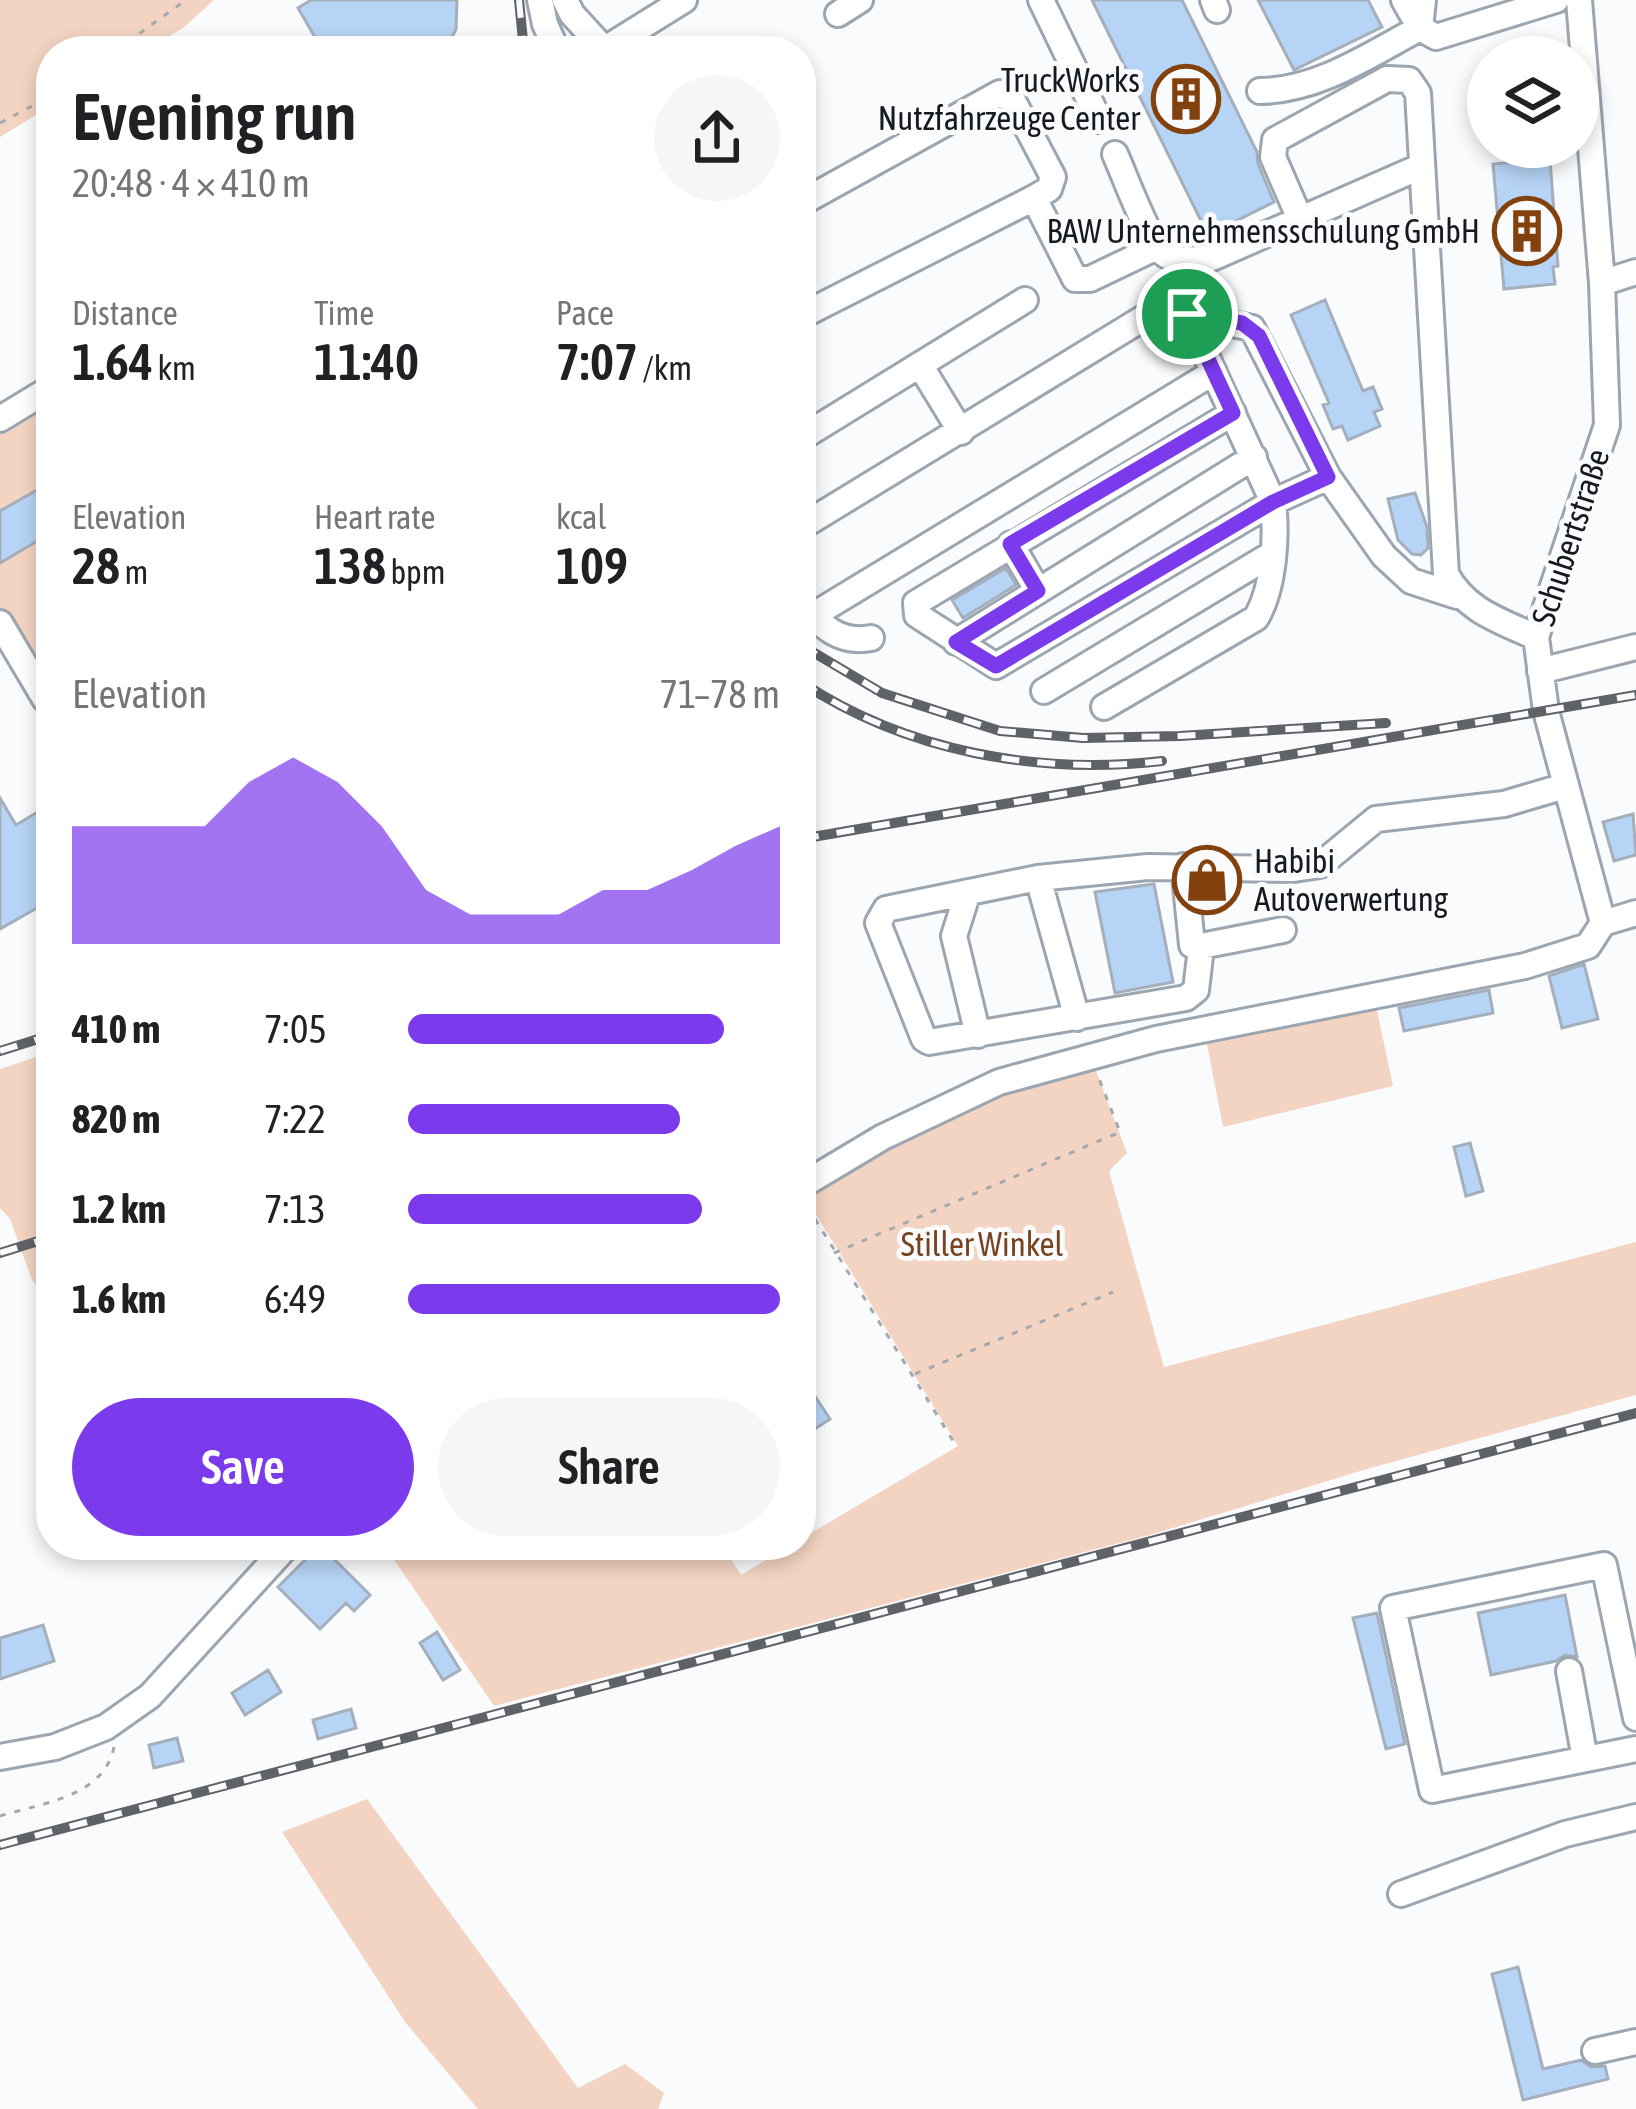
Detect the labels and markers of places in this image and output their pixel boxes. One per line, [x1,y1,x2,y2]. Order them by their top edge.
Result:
place label: TruckWorks Nutzfahrzeuge Center [878,61,1141,137]
building icon: TruckWorks Nutzfahrzeuge Center [1151,64,1221,134]
building icon: BAW Unternehmensschulung GmbH [1492,196,1562,266]
place label: BAW Unternehmensschulung GmbH [1046,212,1480,250]
pin [1136,263,1238,365]
place label: Habibi Autoverwertung [1254,842,1449,918]
shop icon: Habibi Autoverwertung [1172,845,1242,915]

